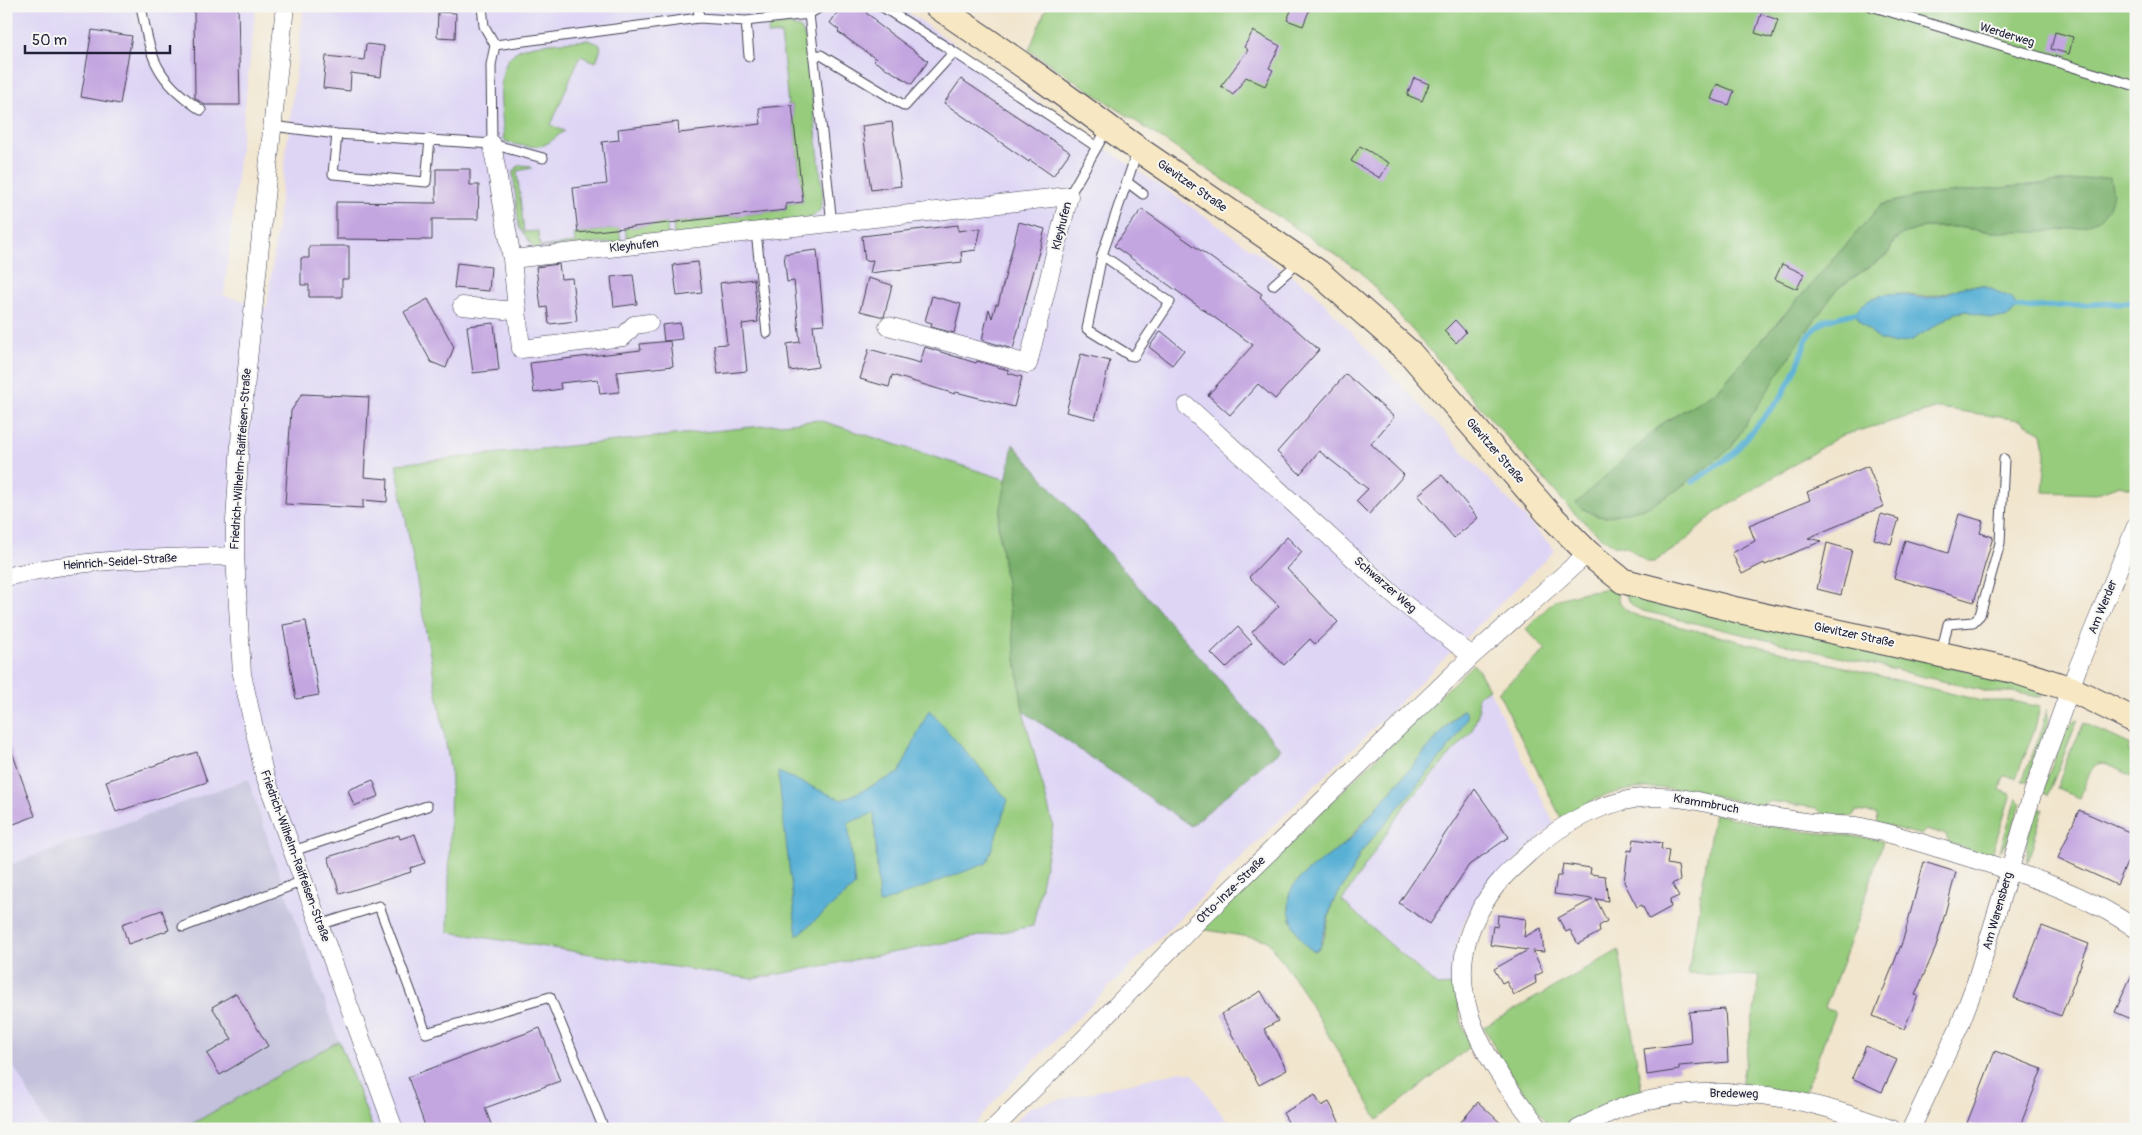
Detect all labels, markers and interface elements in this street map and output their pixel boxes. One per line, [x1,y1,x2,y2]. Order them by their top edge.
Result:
street label: Werderweg [1978,20,2036,50]
scale bar [25,22,170,54]
text: 50 m [32,31,67,50]
street label: Gievitzer Straße [1154,156,1230,216]
street label: Kleyhufen [1049,200,1075,252]
street label: Kleyhufen [609,236,660,256]
street label: Friedrich-Wilhelm-Raiffeisen-Straße [227,368,255,550]
street label: Gievitzer Straße [1463,415,1527,487]
street label: Heinrich-Seidel-Straße [63,551,178,573]
street label: Schwarzer Weg [1351,554,1419,616]
street label: Am Werder [2085,577,2121,636]
street label: Gievitzer Straße [1813,619,1896,651]
street label: Friedrich-Wilhelm-Raiffeisen-Straße [257,768,333,944]
street label: Krammbruch [1672,791,1740,817]
street label: Otto-Inze-Straße [1193,853,1269,927]
street label: Am Warensberg [1980,870,2016,952]
street label: Bredeweg [1710,1086,1758,1102]

